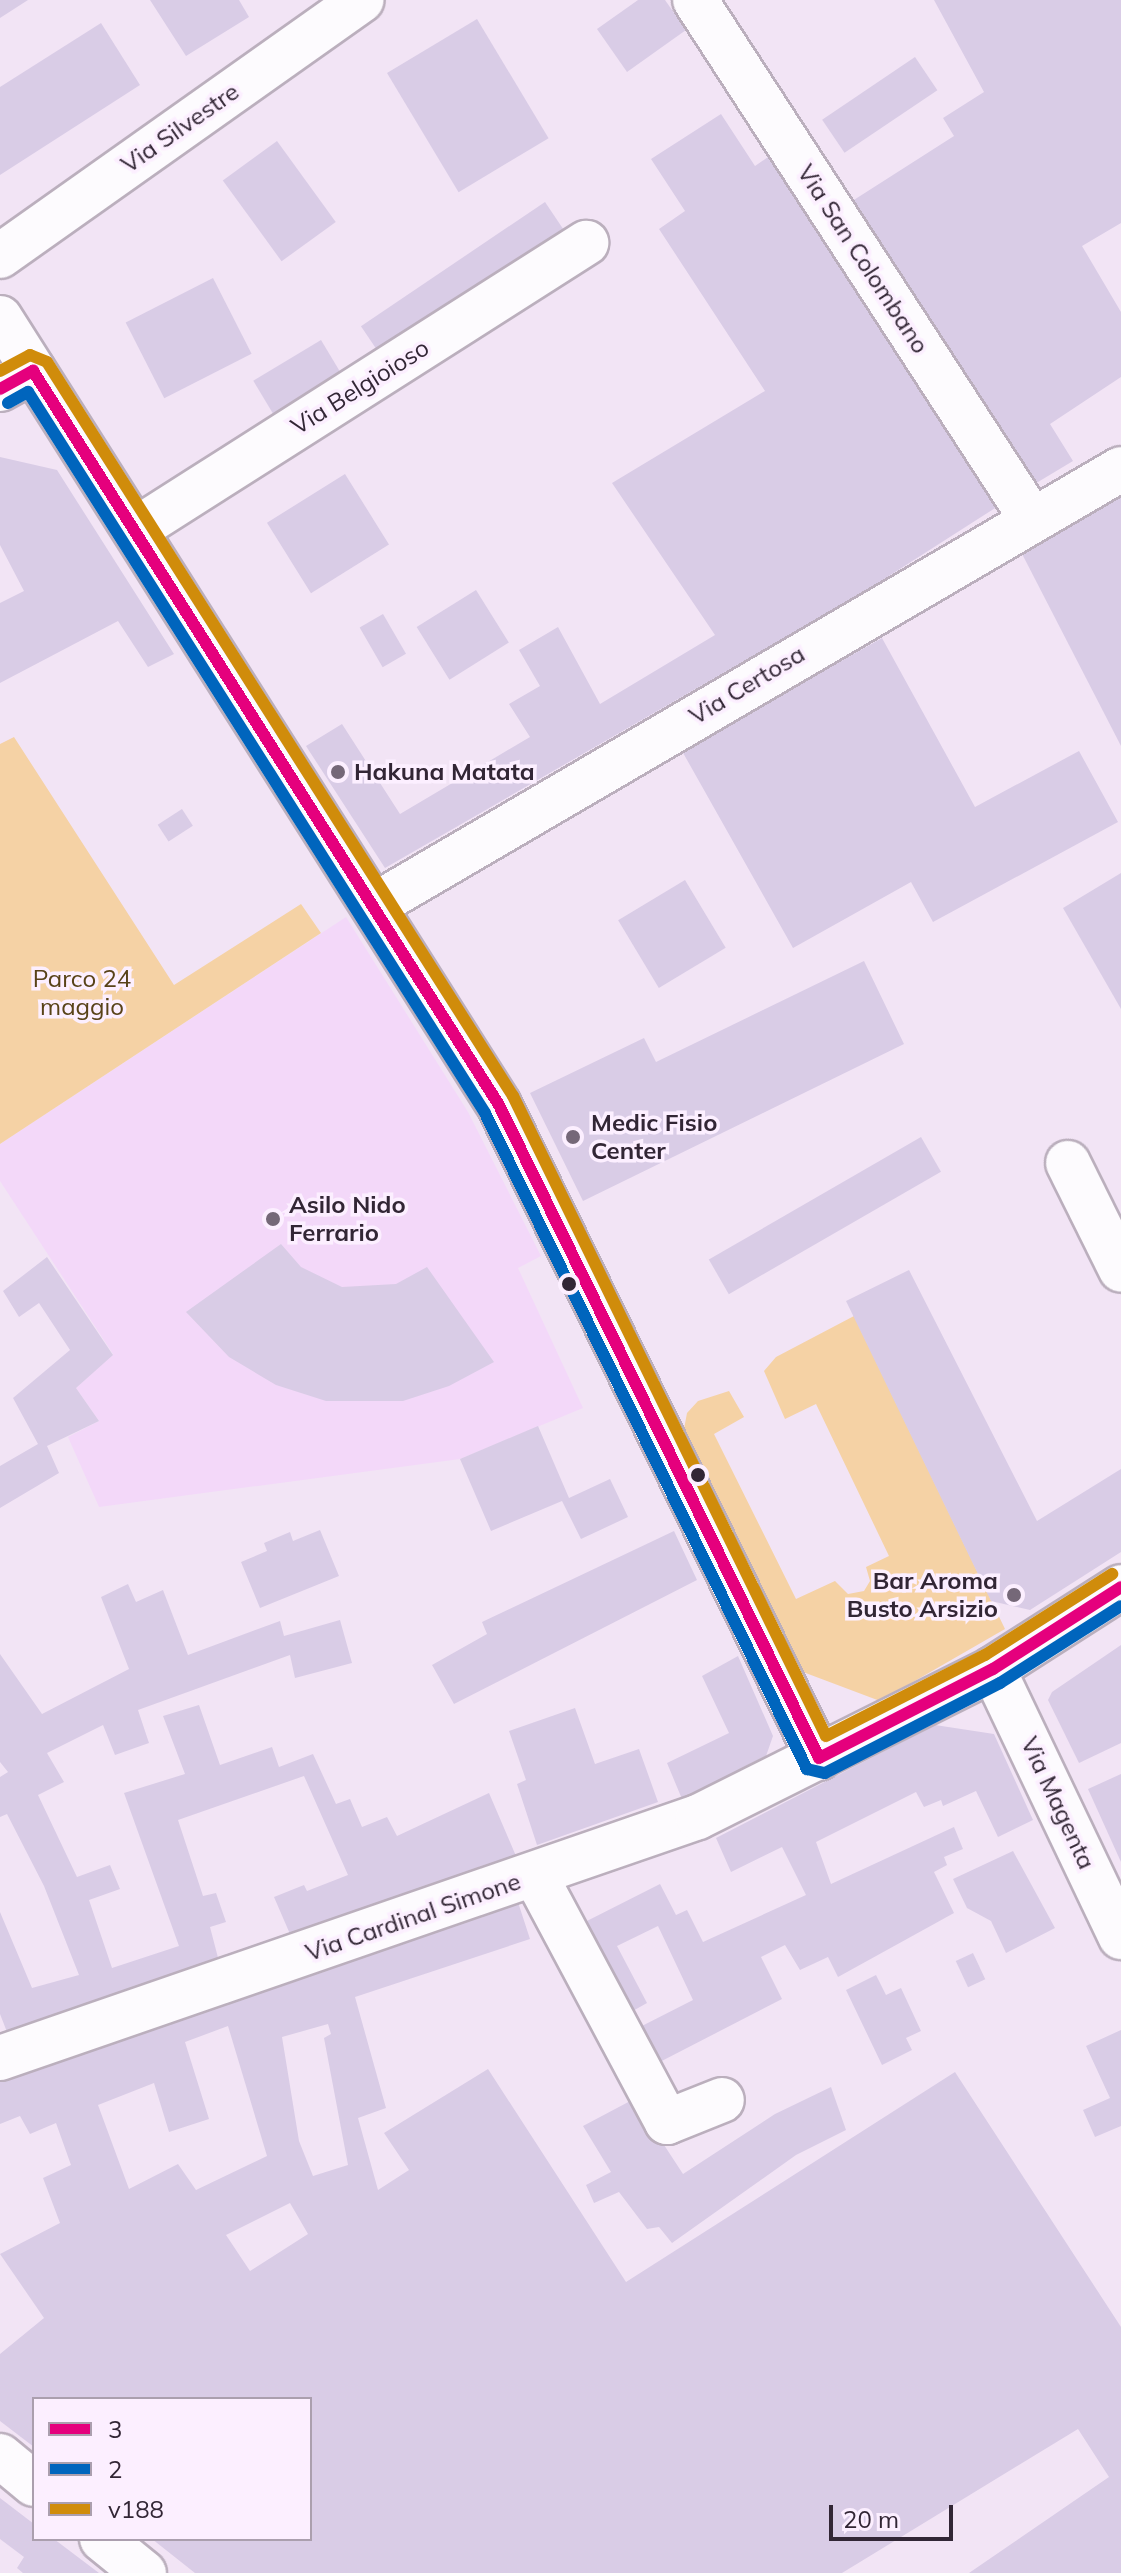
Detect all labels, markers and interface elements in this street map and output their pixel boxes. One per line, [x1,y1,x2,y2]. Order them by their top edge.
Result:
street label: Via Silvestre [116,77,244,179]
street label: Via San Colombano [791,159,935,359]
street label: Via Belgioioso [286,333,434,441]
street label: Via Certosa [684,639,810,731]
place label: Hakuna Matata [354,758,535,786]
marker: Hakuna Matata [329,763,347,781]
park label: Parco 24 maggio [33,965,131,1021]
place label: Medic Fisio Center [591,1109,717,1165]
marker: Medic Fisio Center [562,1126,584,1148]
place label: Asilo Nido Ferrario [289,1191,406,1247]
marker: Asilo Nido Ferrario [264,1210,282,1228]
unlabelled marker [561,1276,577,1292]
unlabelled marker [690,1467,706,1483]
place label: Bar Aroma Busto Arsizio [847,1567,998,1623]
marker: Bar Aroma Busto Arsizio [1005,1586,1023,1604]
street label: Via Magenta [1015,1732,1101,1874]
street label: Via Cardinal Simone [302,1867,524,1967]
legend [32,2397,312,2541]
text: 3 [108,2414,122,2444]
text: 2 [108,2454,122,2484]
scale bar [833,2489,957,2539]
text: v188 [108,2494,164,2524]
text: 20 m [843,2504,899,2534]

